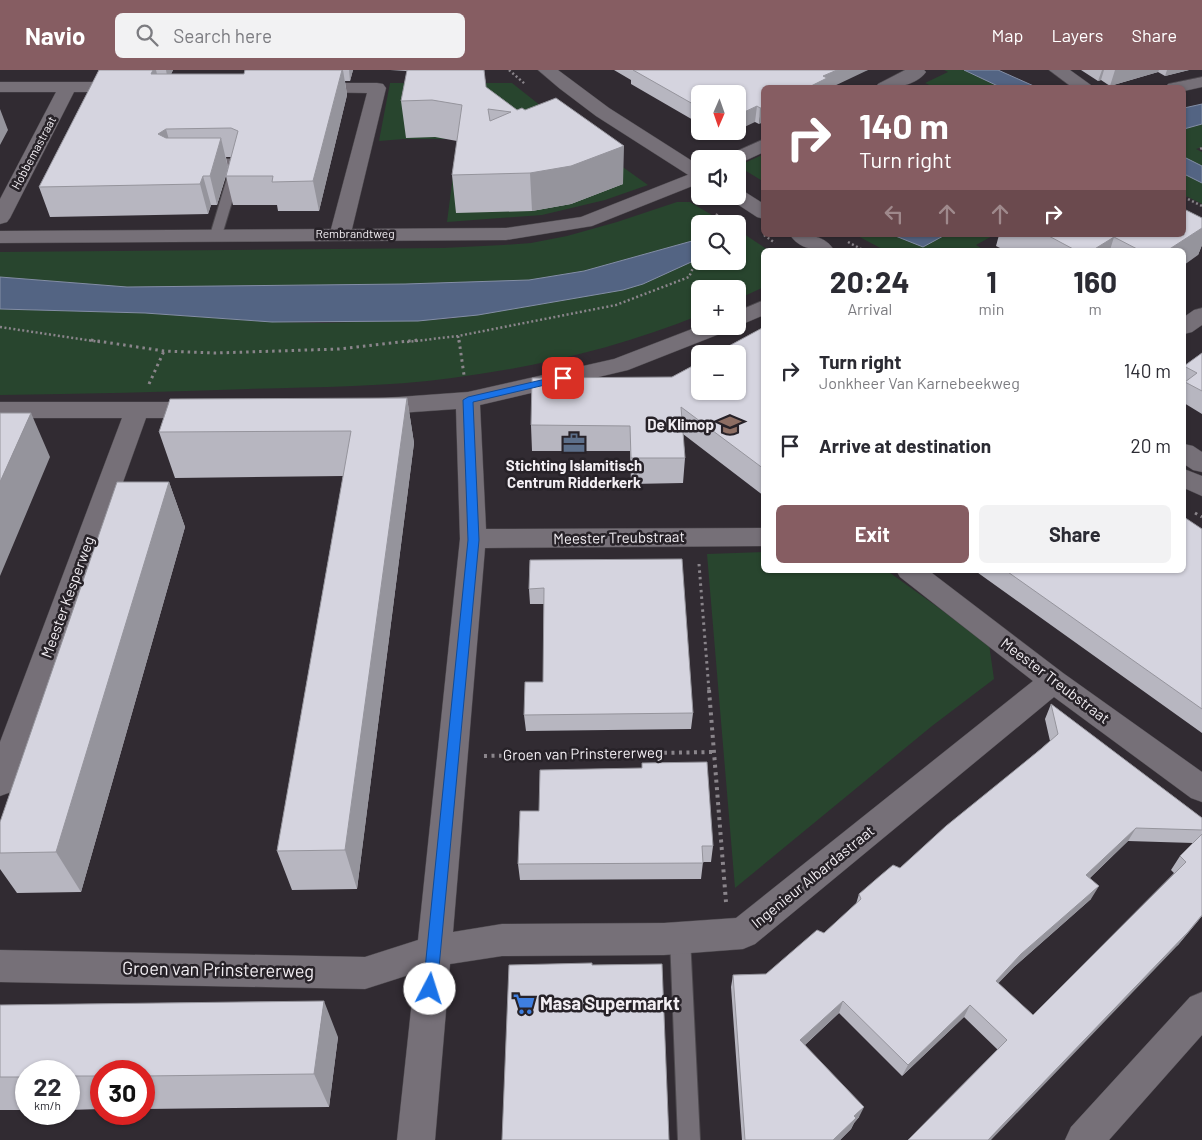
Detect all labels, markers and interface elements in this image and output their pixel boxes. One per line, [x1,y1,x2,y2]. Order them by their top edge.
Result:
search box [115,13,465,58]
text: Navio [25,21,85,50]
icon: search [133,21,161,49]
text: Search here [173,24,272,47]
text: Map [991,24,1023,46]
text: Layers [1051,24,1104,46]
text: Share [1132,24,1177,46]
north arrow [691,85,746,140]
map controls [691,85,746,400]
text: 140 m [859,104,949,146]
icon: right [776,105,841,170]
street label: Hobbemastraat [8,114,58,192]
text: Turn right [859,146,952,172]
button: sound [691,150,746,205]
icon: left [880,200,908,228]
icon: ahead [933,200,961,228]
icon: ahead [986,200,1014,228]
icon: right [1039,200,1067,228]
button: search [691,215,746,270]
street label: Rembrandtweg [315,226,395,240]
text: 20:24 [830,263,910,299]
text: 1 [986,263,997,299]
text: 160 [1073,263,1117,299]
button: + [691,280,746,335]
text: Arrival [847,299,892,318]
text: min [979,299,1004,318]
text: m [1089,299,1102,318]
button: − [691,345,746,400]
text: Turn right [819,350,901,373]
pin [542,357,584,399]
icon: right [776,357,804,385]
text: 140 m [1124,359,1171,382]
icon: arrive [549,364,577,392]
text: Jonkheer Van Karnebeekweg [819,373,1020,392]
school or university icon: De Klimop [717,412,743,438]
place label: De Klimop [647,415,714,433]
office icon: Stichting Islamitisch Centrum Ridderkerk [561,430,587,456]
icon: arrive [776,432,804,460]
text: Arrive at destination [819,434,991,457]
text: 20 m [1131,434,1171,457]
place label: Stichting Islamitisch Centrum Ridderkerk [506,456,642,491]
button: Exit [776,505,969,563]
button: Share [979,505,1171,563]
street label: Meester Treubstraat [553,527,685,547]
street label: Meester Kesperweg [37,533,97,660]
street label: Meester Treubstraat [998,633,1114,727]
street label: Groen van Prinstererweg [503,743,663,763]
street label: Ingenieur Albardastraat [747,821,877,931]
street label: Groen van Prinstererweg [122,956,314,982]
position arrow [403,962,455,1014]
supermarket icon: Masa Supermarkt [511,991,537,1017]
place label: Masa Supermarkt [540,992,680,1014]
speed limit sign: 30 [90,1060,155,1125]
text: 22 [33,1071,62,1101]
text: km/h [34,1098,61,1112]

